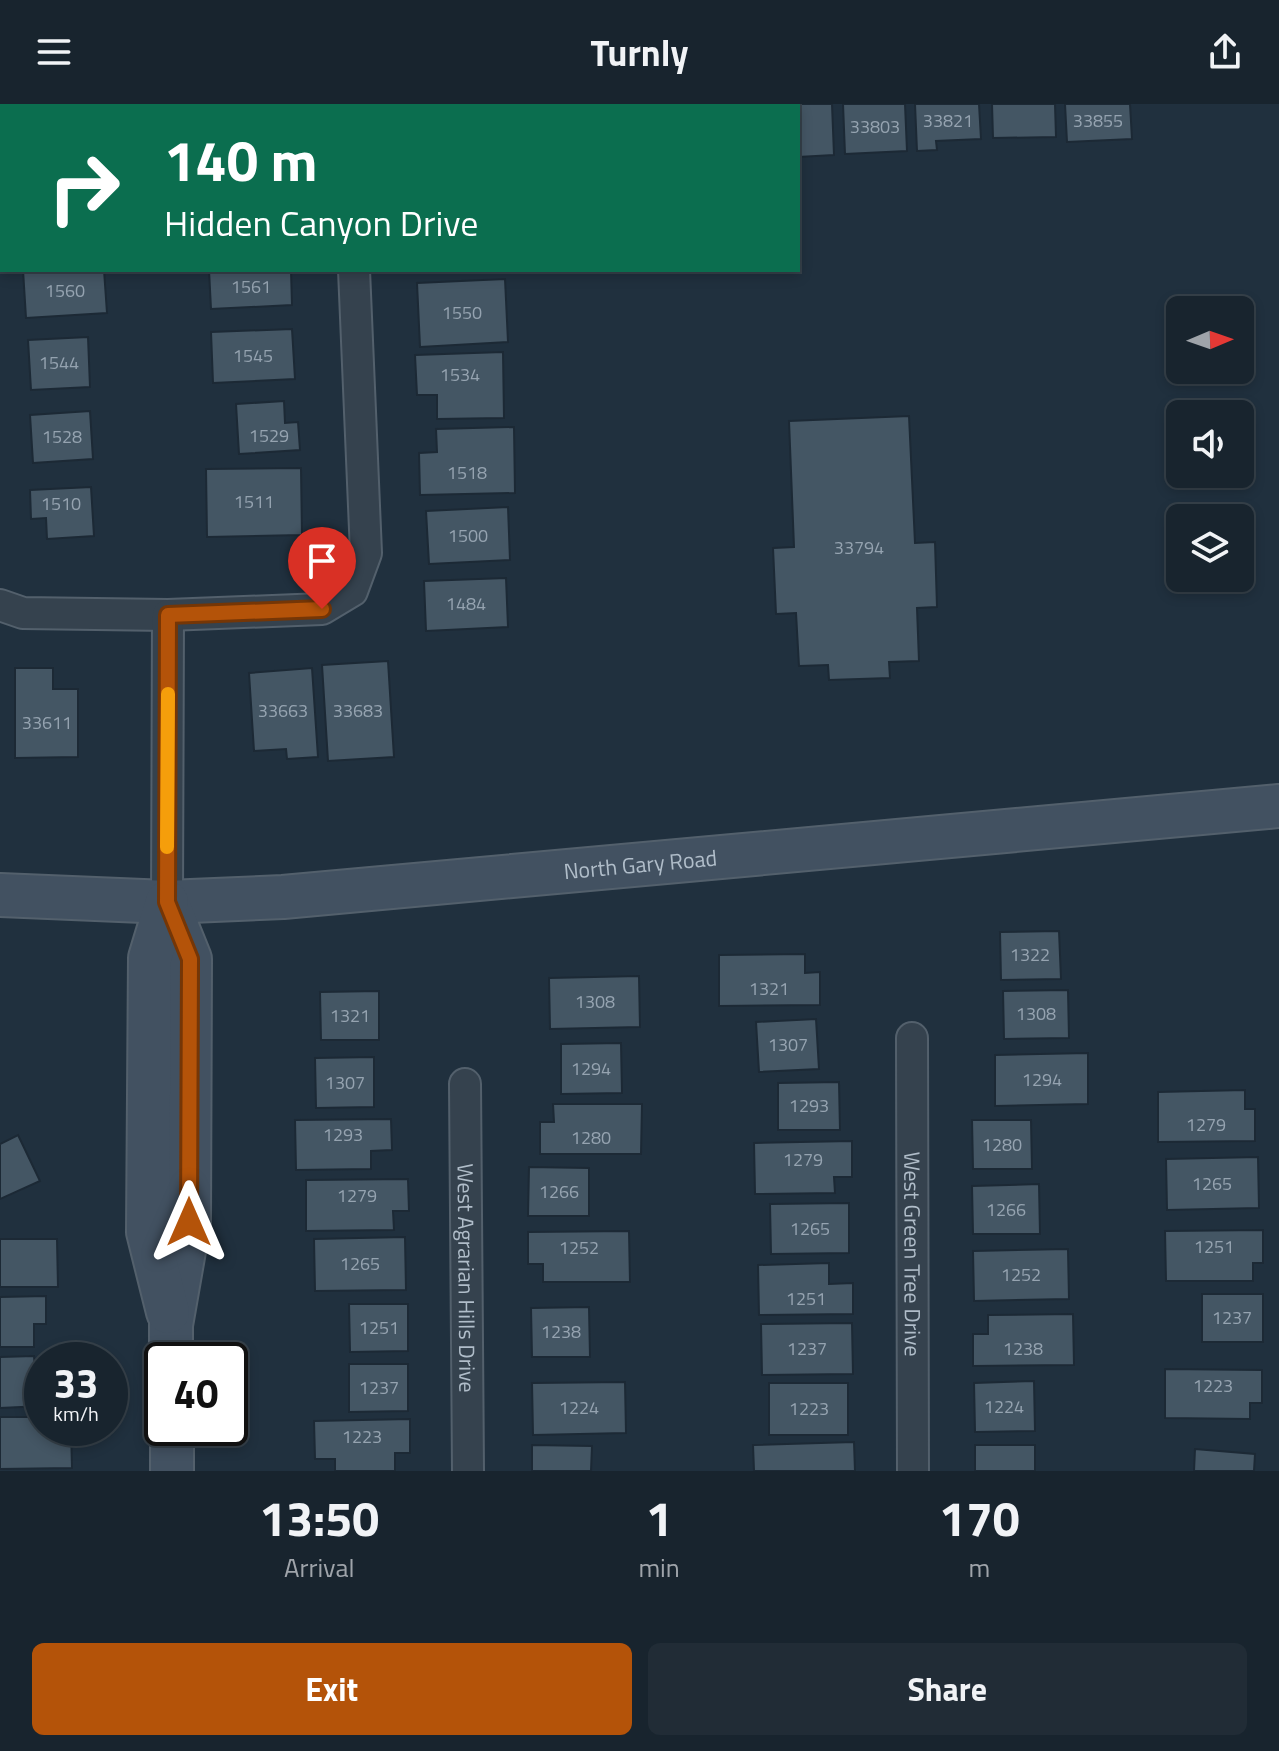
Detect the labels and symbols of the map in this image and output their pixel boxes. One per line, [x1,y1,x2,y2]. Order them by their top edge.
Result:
house number: 33821 [923,107,973,134]
house number: 33855 [1073,107,1123,134]
house number: 33803 [850,113,900,140]
house number: 1561 [231,273,271,300]
house number: 1560 [45,277,85,304]
north arrow [1166,296,1254,384]
house number: 1550 [442,299,482,326]
house number: 1545 [233,342,273,369]
house number: 1544 [39,349,79,376]
house number: 1534 [440,361,480,388]
house number: 1529 [249,422,289,449]
house number: 1528 [42,423,82,450]
house number: 1518 [447,459,487,486]
house number: 1511 [234,488,274,515]
house number: 1510 [41,490,81,517]
house number: 1500 [448,522,488,549]
pin [288,527,356,609]
house number: 33794 [834,534,884,561]
house number: 1484 [446,590,486,617]
house number: 33663 [258,697,308,724]
house number: 33683 [333,697,383,724]
house number: 33611 [22,709,72,736]
street label: North Gary Road [562,840,718,888]
house number: 1322 [1010,941,1050,968]
house number: 1321 [749,975,789,1002]
house number: 1308 [575,988,615,1015]
house number: 1308 [1016,1000,1056,1027]
house number: 1321 [330,1002,370,1029]
house number: 1307 [768,1031,808,1058]
house number: 1294 [571,1055,611,1082]
house number: 1294 [1022,1066,1062,1093]
house number: 1307 [325,1069,365,1096]
house number: 1293 [789,1092,829,1119]
house number: 1279 [1186,1111,1226,1138]
house number: 1293 [323,1121,363,1148]
house number: 1280 [571,1124,611,1151]
house number: 1280 [982,1131,1022,1158]
house number: 1279 [783,1146,823,1173]
street label: West Green Tree Drive [895,1151,930,1357]
street label: West Agrarian Hills Drive [449,1163,484,1393]
house number: 1265 [1192,1170,1232,1197]
house number: 1266 [539,1178,579,1205]
position arrow [147,1180,231,1264]
house number: 1279 [337,1182,377,1209]
house number: 1266 [986,1196,1026,1223]
house number: 1265 [790,1215,830,1242]
house number: 1251 [1194,1233,1234,1260]
house number: 1252 [559,1234,599,1261]
house number: 1265 [340,1250,380,1277]
house number: 1252 [1001,1261,1041,1288]
house number: 1251 [786,1285,826,1312]
house number: 1237 [1212,1304,1252,1331]
house number: 1251 [359,1314,399,1341]
house number: 1238 [541,1318,581,1345]
house number: 1237 [787,1335,827,1362]
house number: 1238 [1003,1335,1043,1362]
speed limit sign: 40 [144,1342,248,1446]
house number: 1223 [1193,1372,1233,1399]
house number: 1237 [359,1374,399,1401]
house number: 1224 [984,1393,1024,1420]
house number: 1224 [559,1394,599,1421]
house number: 1223 [789,1395,829,1422]
house number: 1223 [342,1423,382,1450]

